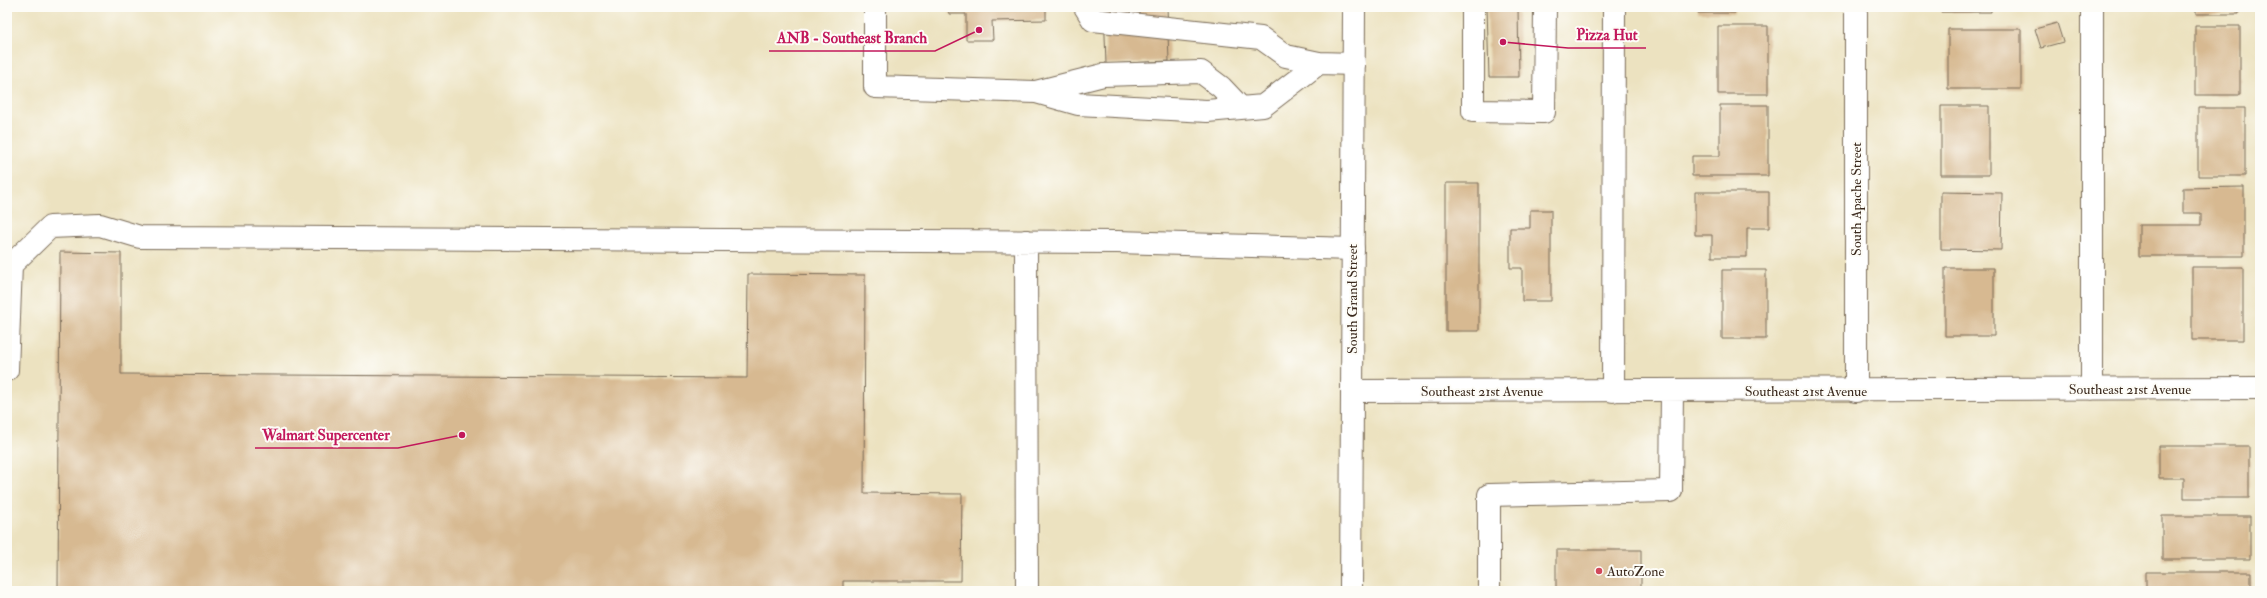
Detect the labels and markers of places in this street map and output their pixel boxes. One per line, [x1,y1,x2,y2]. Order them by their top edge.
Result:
callout: Pizza Hut [1568,21,1646,48]
callout: ANB - Southeast Branch [769,24,935,51]
callout: Walmart Supercenter [255,421,398,448]
place label: AutoZone [1606,563,1664,580]
marker: AutoZone [1594,566,1604,576]

